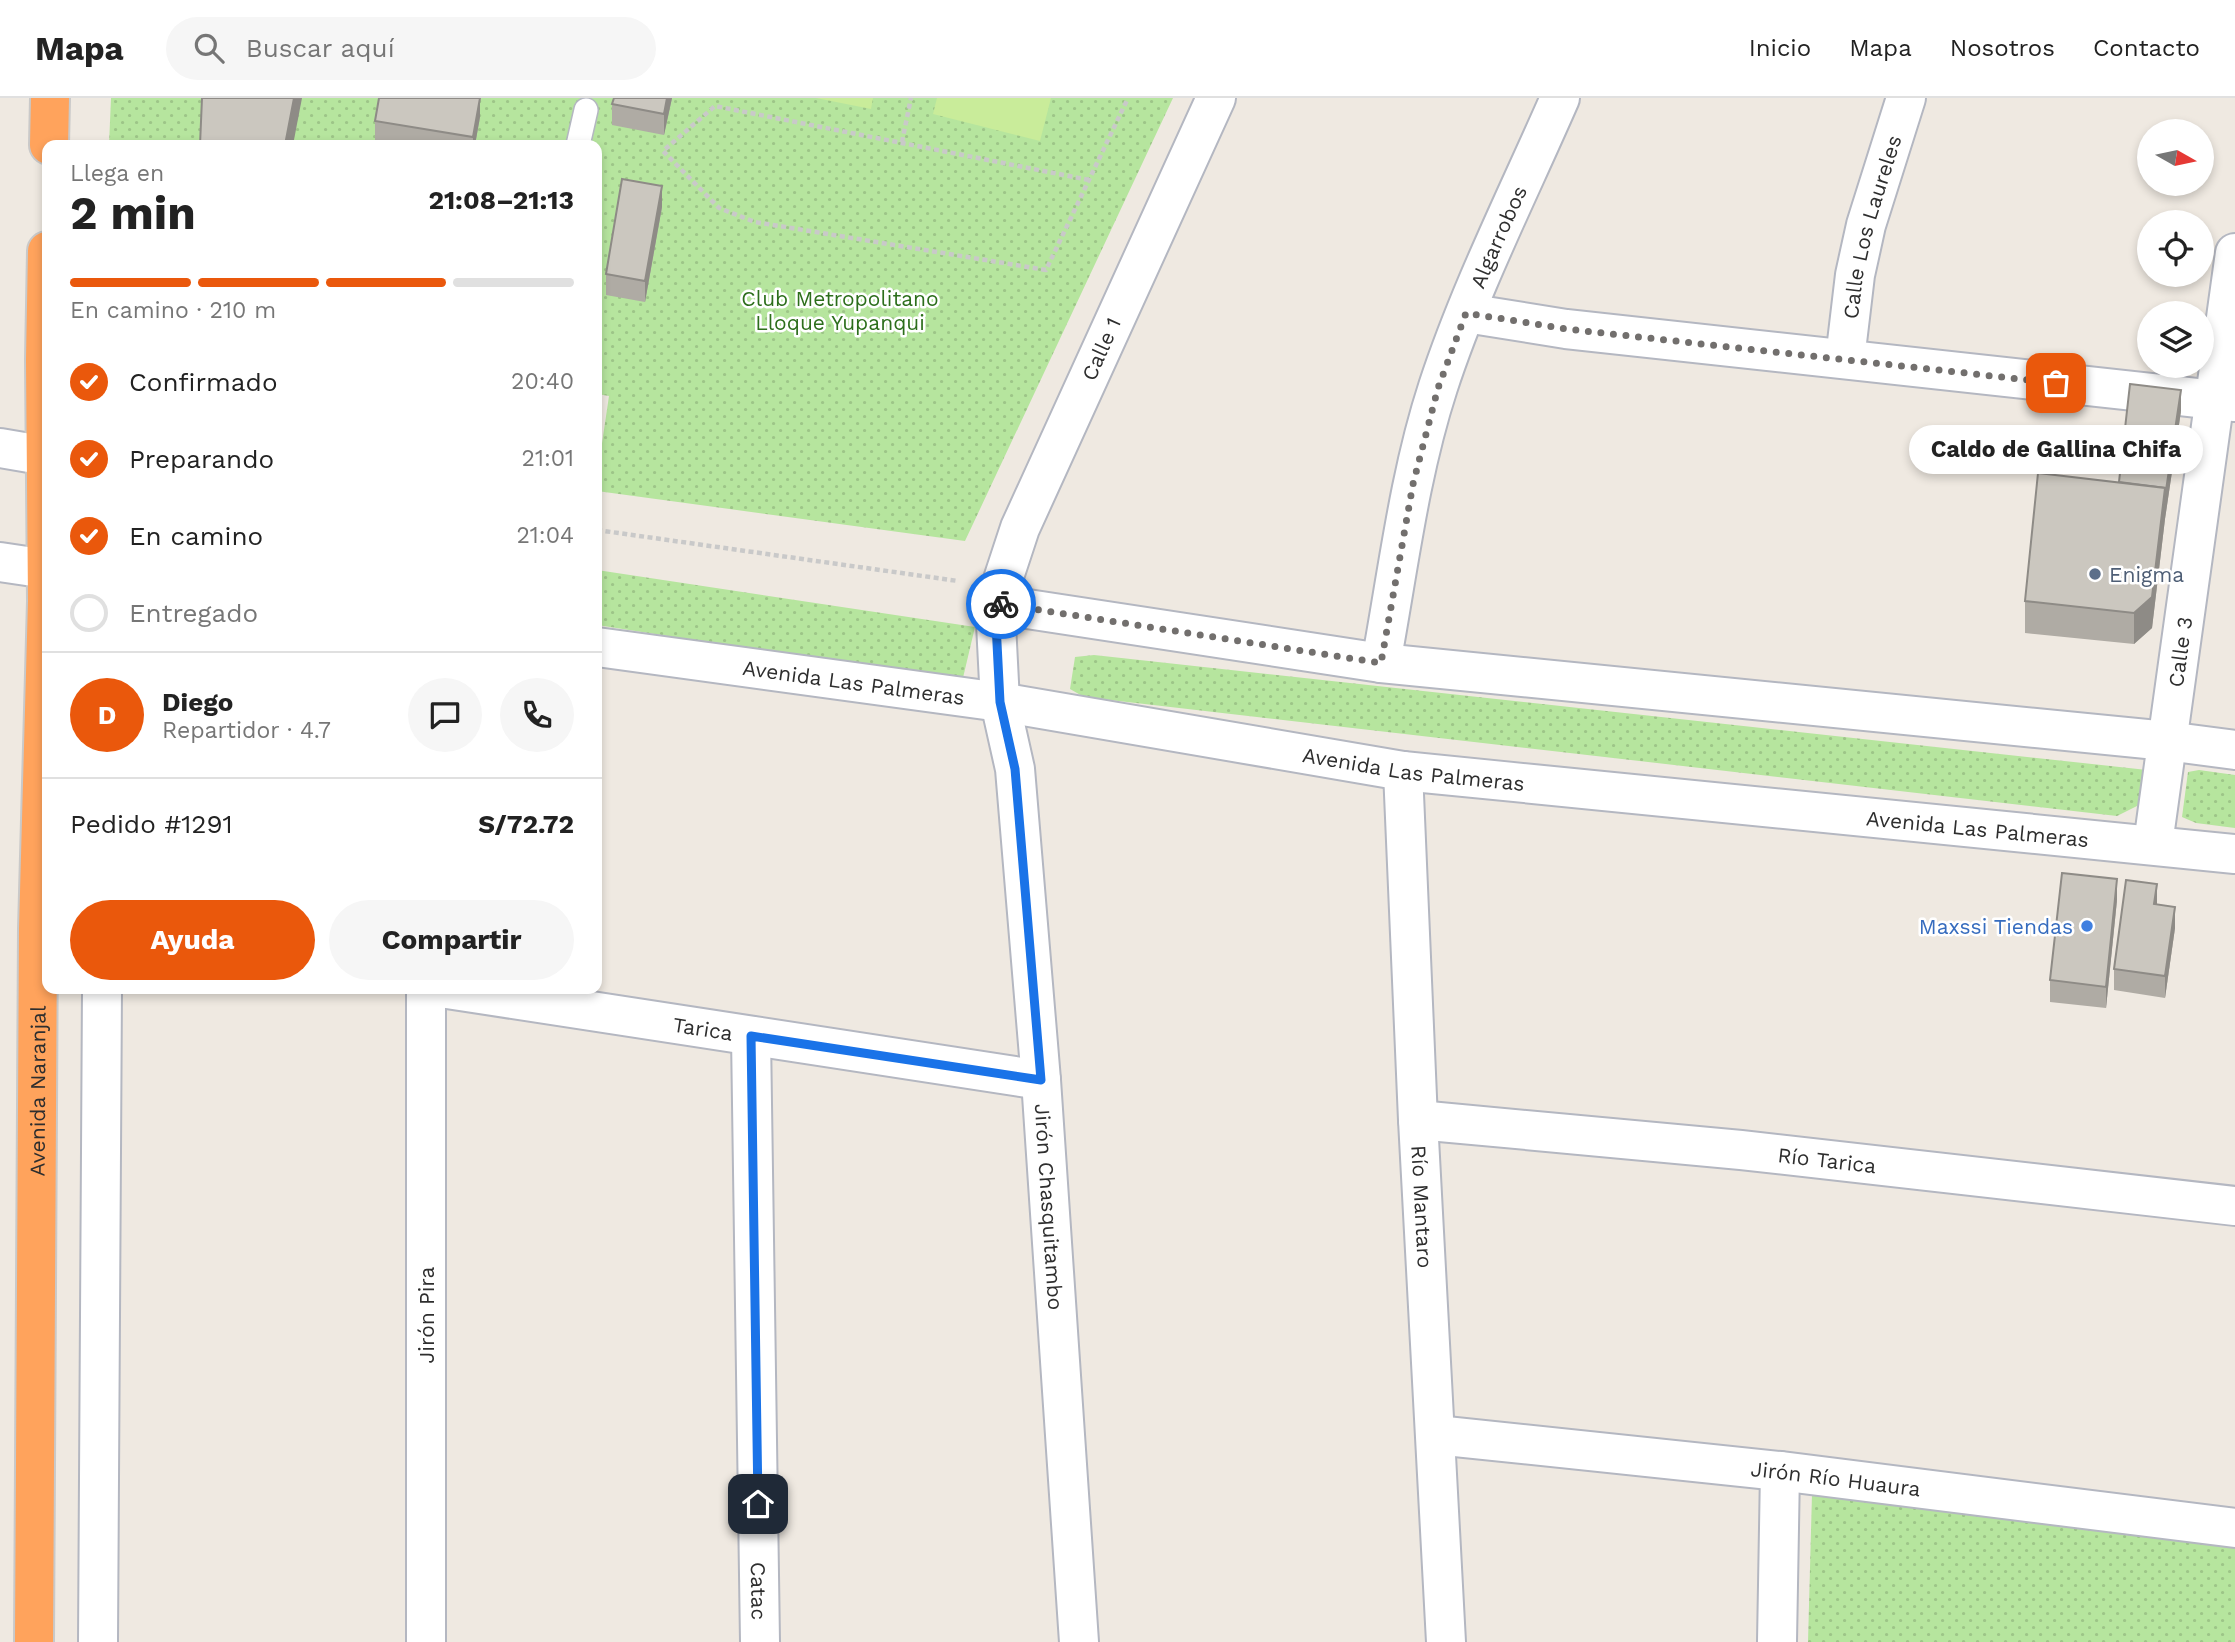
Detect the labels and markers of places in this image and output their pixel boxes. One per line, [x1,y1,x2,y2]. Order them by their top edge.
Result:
pin [2026,353,2086,413]
callout: Caldo de Gallina Chifa [1909,425,2203,474]
place label: Enigma [2109,562,2184,587]
marker: Enigma [2087,566,2103,582]
place label: Maxssi Tiendas [1919,914,2073,939]
marker: Maxssi Tiendas [2079,918,2095,934]
pin [728,1474,788,1534]

